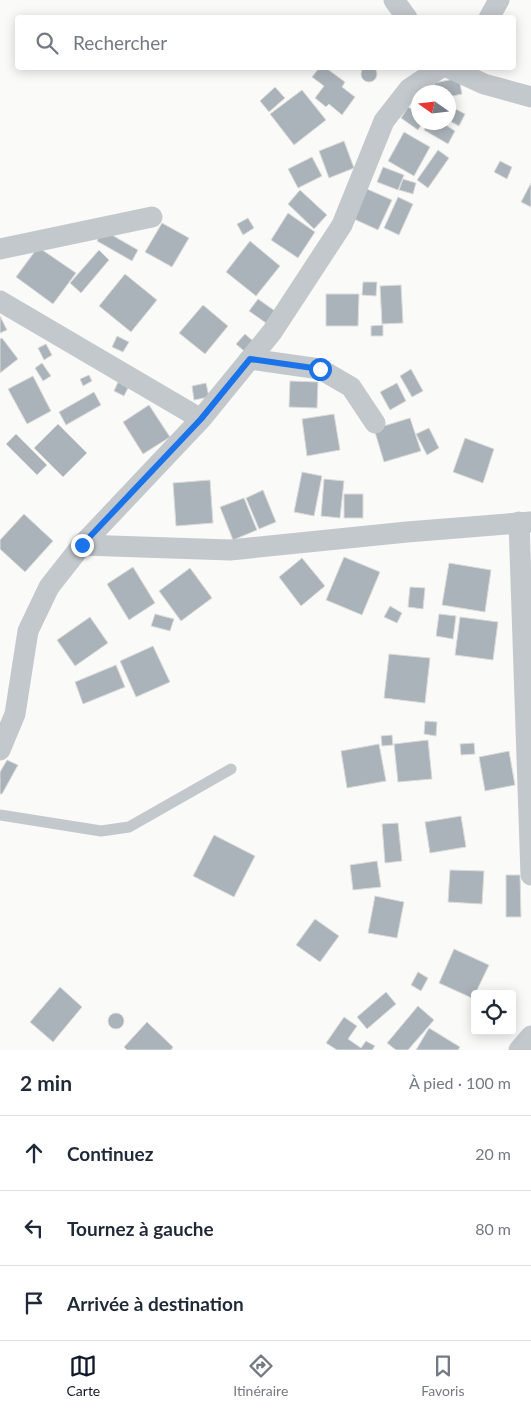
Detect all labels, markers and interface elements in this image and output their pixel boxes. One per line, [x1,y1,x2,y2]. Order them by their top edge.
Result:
search box [15,15,516,70]
icon: search [33,29,61,57]
text: Rechercher [73,31,167,54]
north arrow [411,85,456,130]
route start [309,358,332,381]
route end [71,534,94,557]
map controls [471,990,516,1035]
button: locate [471,990,516,1035]
text: 2 min [20,1070,72,1095]
text: À pied · 100 m [409,1073,511,1092]
icon: ahead [20,1139,48,1167]
text: Continuez [67,1142,153,1165]
text: 20 m [475,1144,511,1163]
icon: left [20,1214,48,1242]
text: Tournez à gauche [67,1217,214,1240]
text: 80 m [475,1219,511,1238]
icon: arrive [20,1289,48,1317]
text: Arrivée à destination [67,1292,244,1315]
tab: Carte [66,1352,100,1399]
tab: Itinéraire [233,1352,288,1399]
tab: Favoris [421,1352,465,1399]

